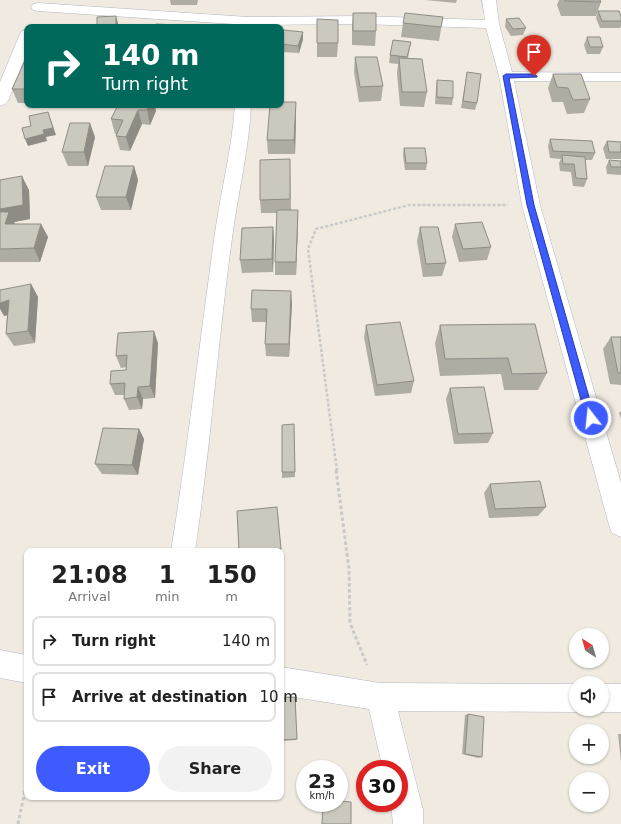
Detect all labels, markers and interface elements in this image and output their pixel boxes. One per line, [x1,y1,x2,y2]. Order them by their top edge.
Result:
pin [517,35,551,76]
text: 140 m [102,39,199,72]
icon: right [36,40,88,92]
icon: arrive [523,41,545,63]
text: Turn right [102,73,188,94]
position arrow [570,397,612,439]
text: 21:08 [51,561,128,589]
text: 1 [159,561,175,589]
text: 150 [207,561,257,589]
text: Arrival [68,589,111,604]
text: min [155,589,179,604]
text: m [225,589,238,604]
north arrow [569,628,609,668]
map controls [569,628,609,812]
icon: right [38,630,60,652]
text: Turn right [72,632,156,650]
text: 140 m [222,632,270,650]
button: sound [569,676,609,716]
icon: arrive [38,686,60,708]
text: Arrive at destination [72,688,247,706]
text: 10 m [259,688,298,706]
button: + [569,724,609,764]
button: Exit [36,746,150,792]
button: Share [158,746,272,792]
speed limit sign: 30 [356,760,408,812]
text: 23 [308,769,336,793]
button: − [569,772,609,812]
text: km/h [309,790,335,801]

